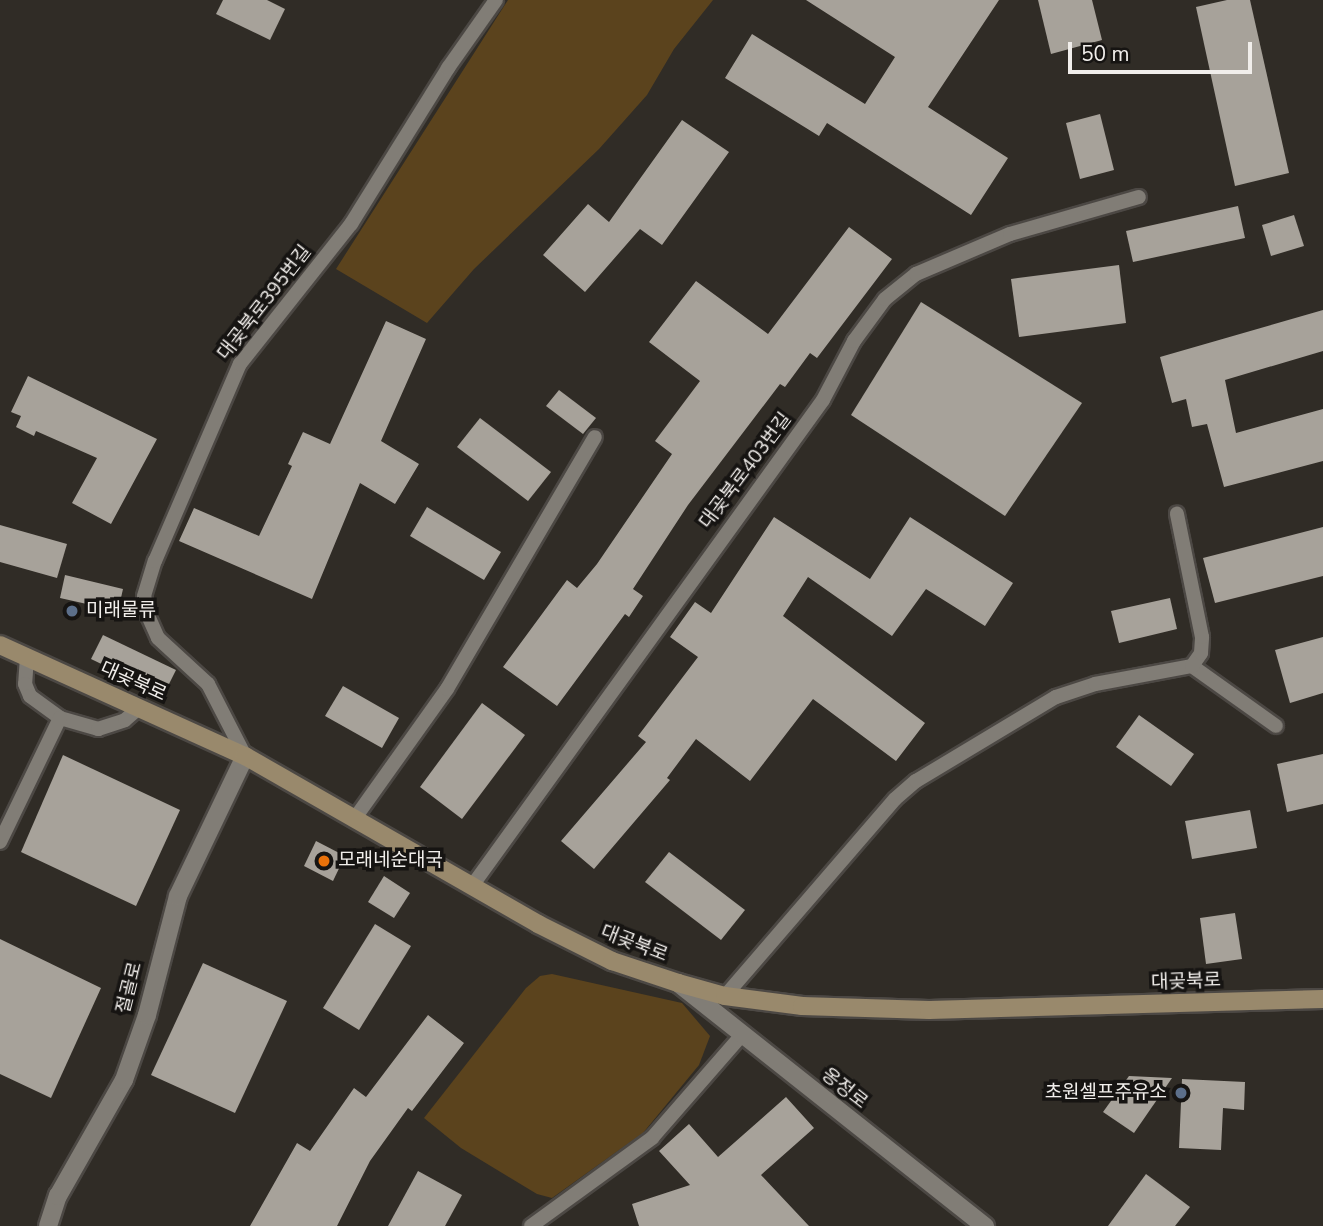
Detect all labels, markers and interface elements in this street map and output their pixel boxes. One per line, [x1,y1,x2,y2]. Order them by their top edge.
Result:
scale bar [1071,28,1255,72]
text: 50 m [1081,40,1130,68]
street label: 대곶북로395번길 [213,241,317,365]
street label: 대곶북로403번길 [695,409,797,533]
place label: 미래물류 [86,600,156,622]
marker: 미래물류 [64,603,80,619]
street label: 대곶북로 [96,657,170,707]
place label: 모래네순대국 [338,850,443,872]
marker: 모래네순대국 [316,853,332,869]
street label: 대곶북로 [597,921,671,967]
street label: 절골로 [113,960,147,1016]
street label: 대곶북로 [1151,969,1221,995]
street label: 옹정로 [816,1064,872,1114]
place label: 초원셀프주유소 [1045,1082,1167,1104]
marker: 초원셀프주유소 [1173,1085,1189,1101]

